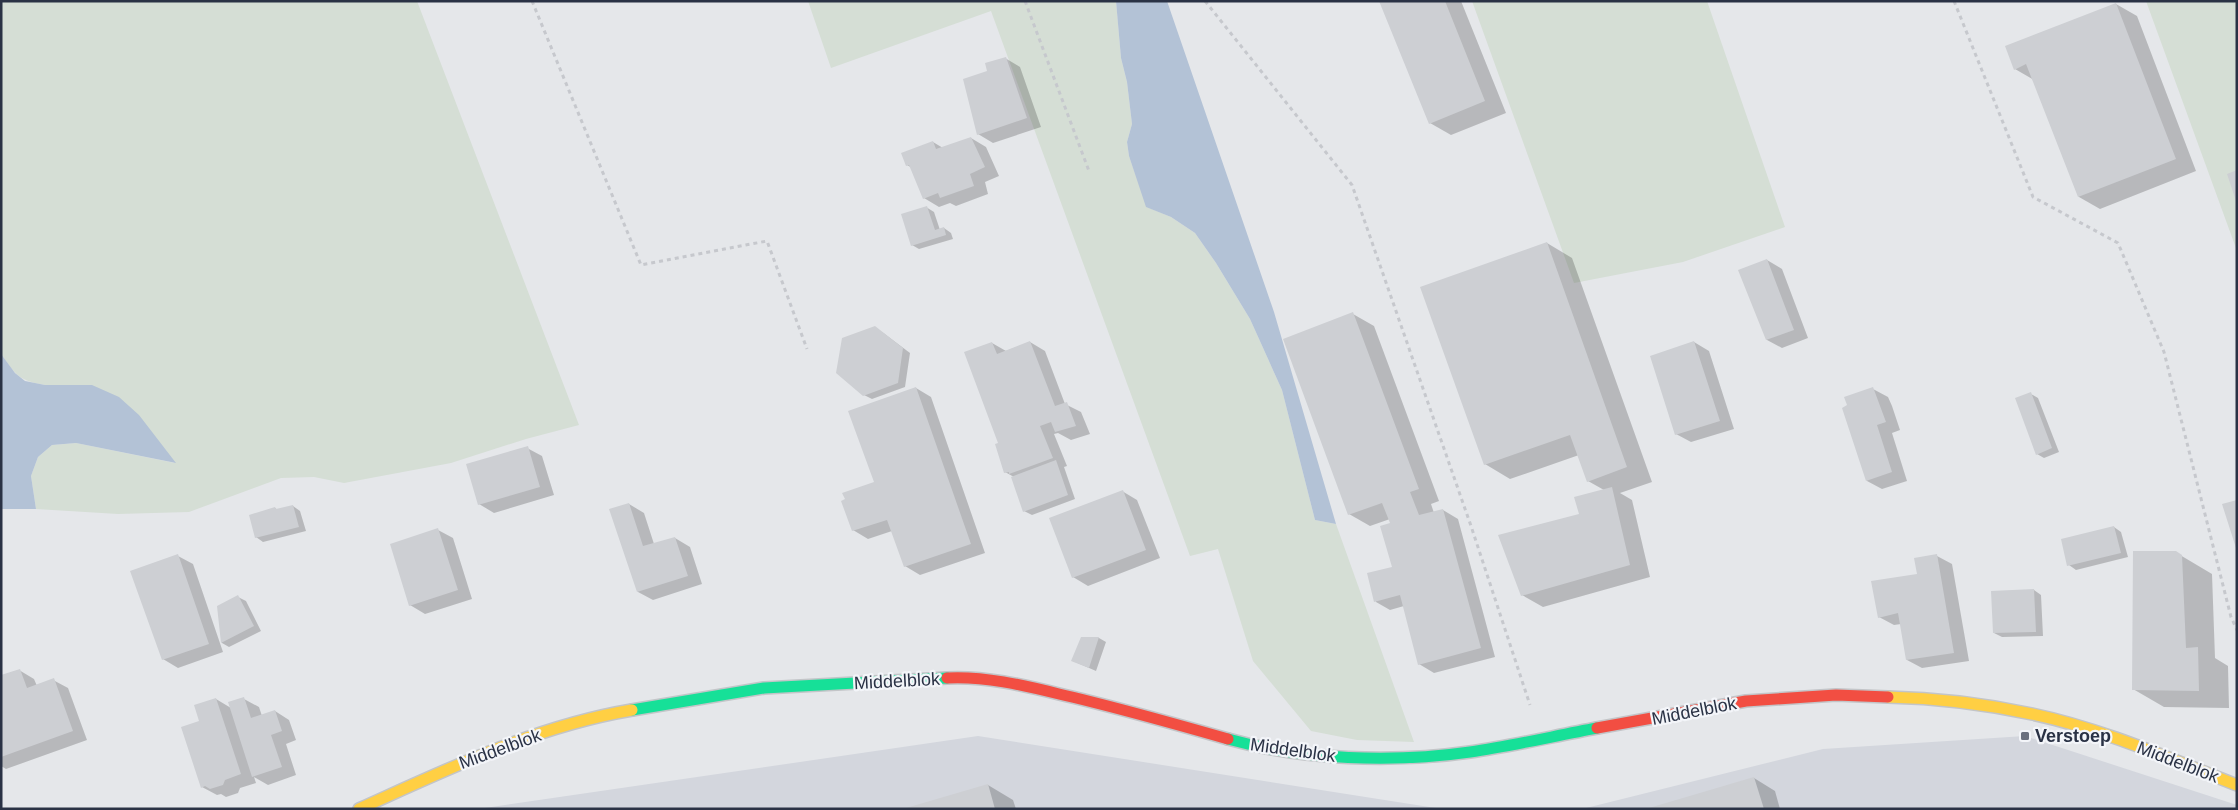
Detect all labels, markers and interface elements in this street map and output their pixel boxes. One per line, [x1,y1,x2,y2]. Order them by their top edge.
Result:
street label: Middelblok [854,669,941,693]
street label: Middelblok [1650,693,1739,729]
street label: Middelblok [456,725,545,773]
place label: Verstoep [2035,726,2111,746]
marker: Verstoep [2019,730,2031,742]
street label: Middelblok [1249,734,1338,766]
street label: Middelblok [2134,737,2223,787]

